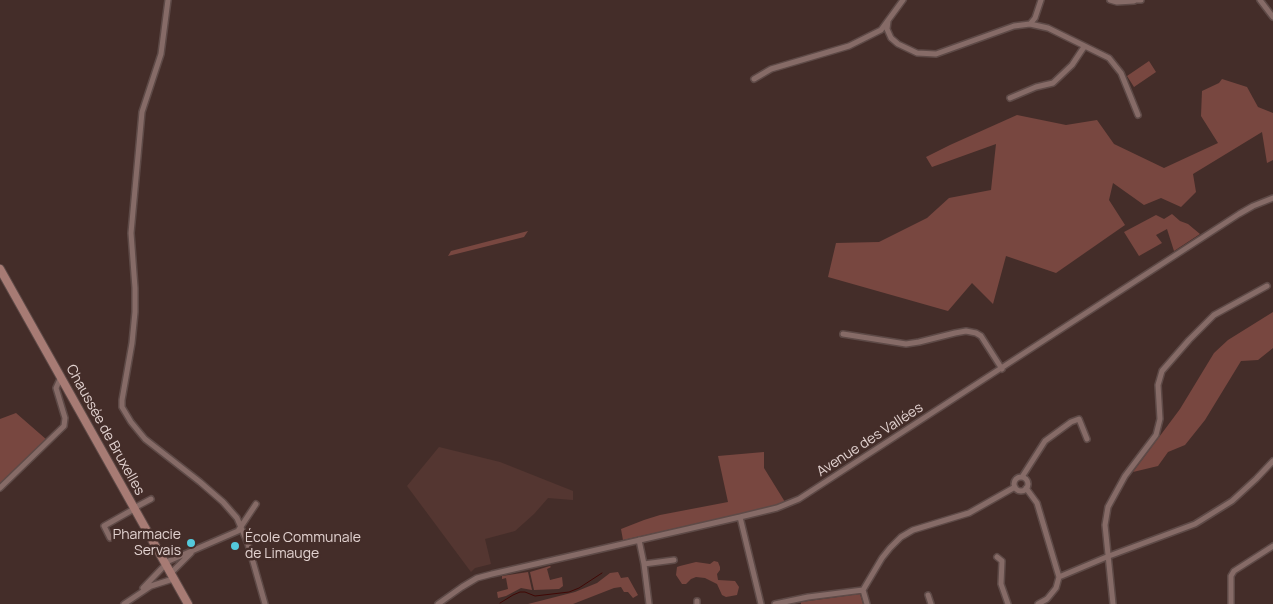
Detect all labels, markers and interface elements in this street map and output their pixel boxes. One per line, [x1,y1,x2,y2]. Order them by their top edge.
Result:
street label: Chaussée de Bruxelles [62,362,148,498]
street label: Avenue des Vallées [814,399,926,481]
place label: Pharmacie Servais [113,527,181,560]
place label: École Communale de Limauge [245,530,361,562]
marker: Pharmacie Servais [185,537,197,549]
marker: École Communale de Limauge [229,540,241,552]

